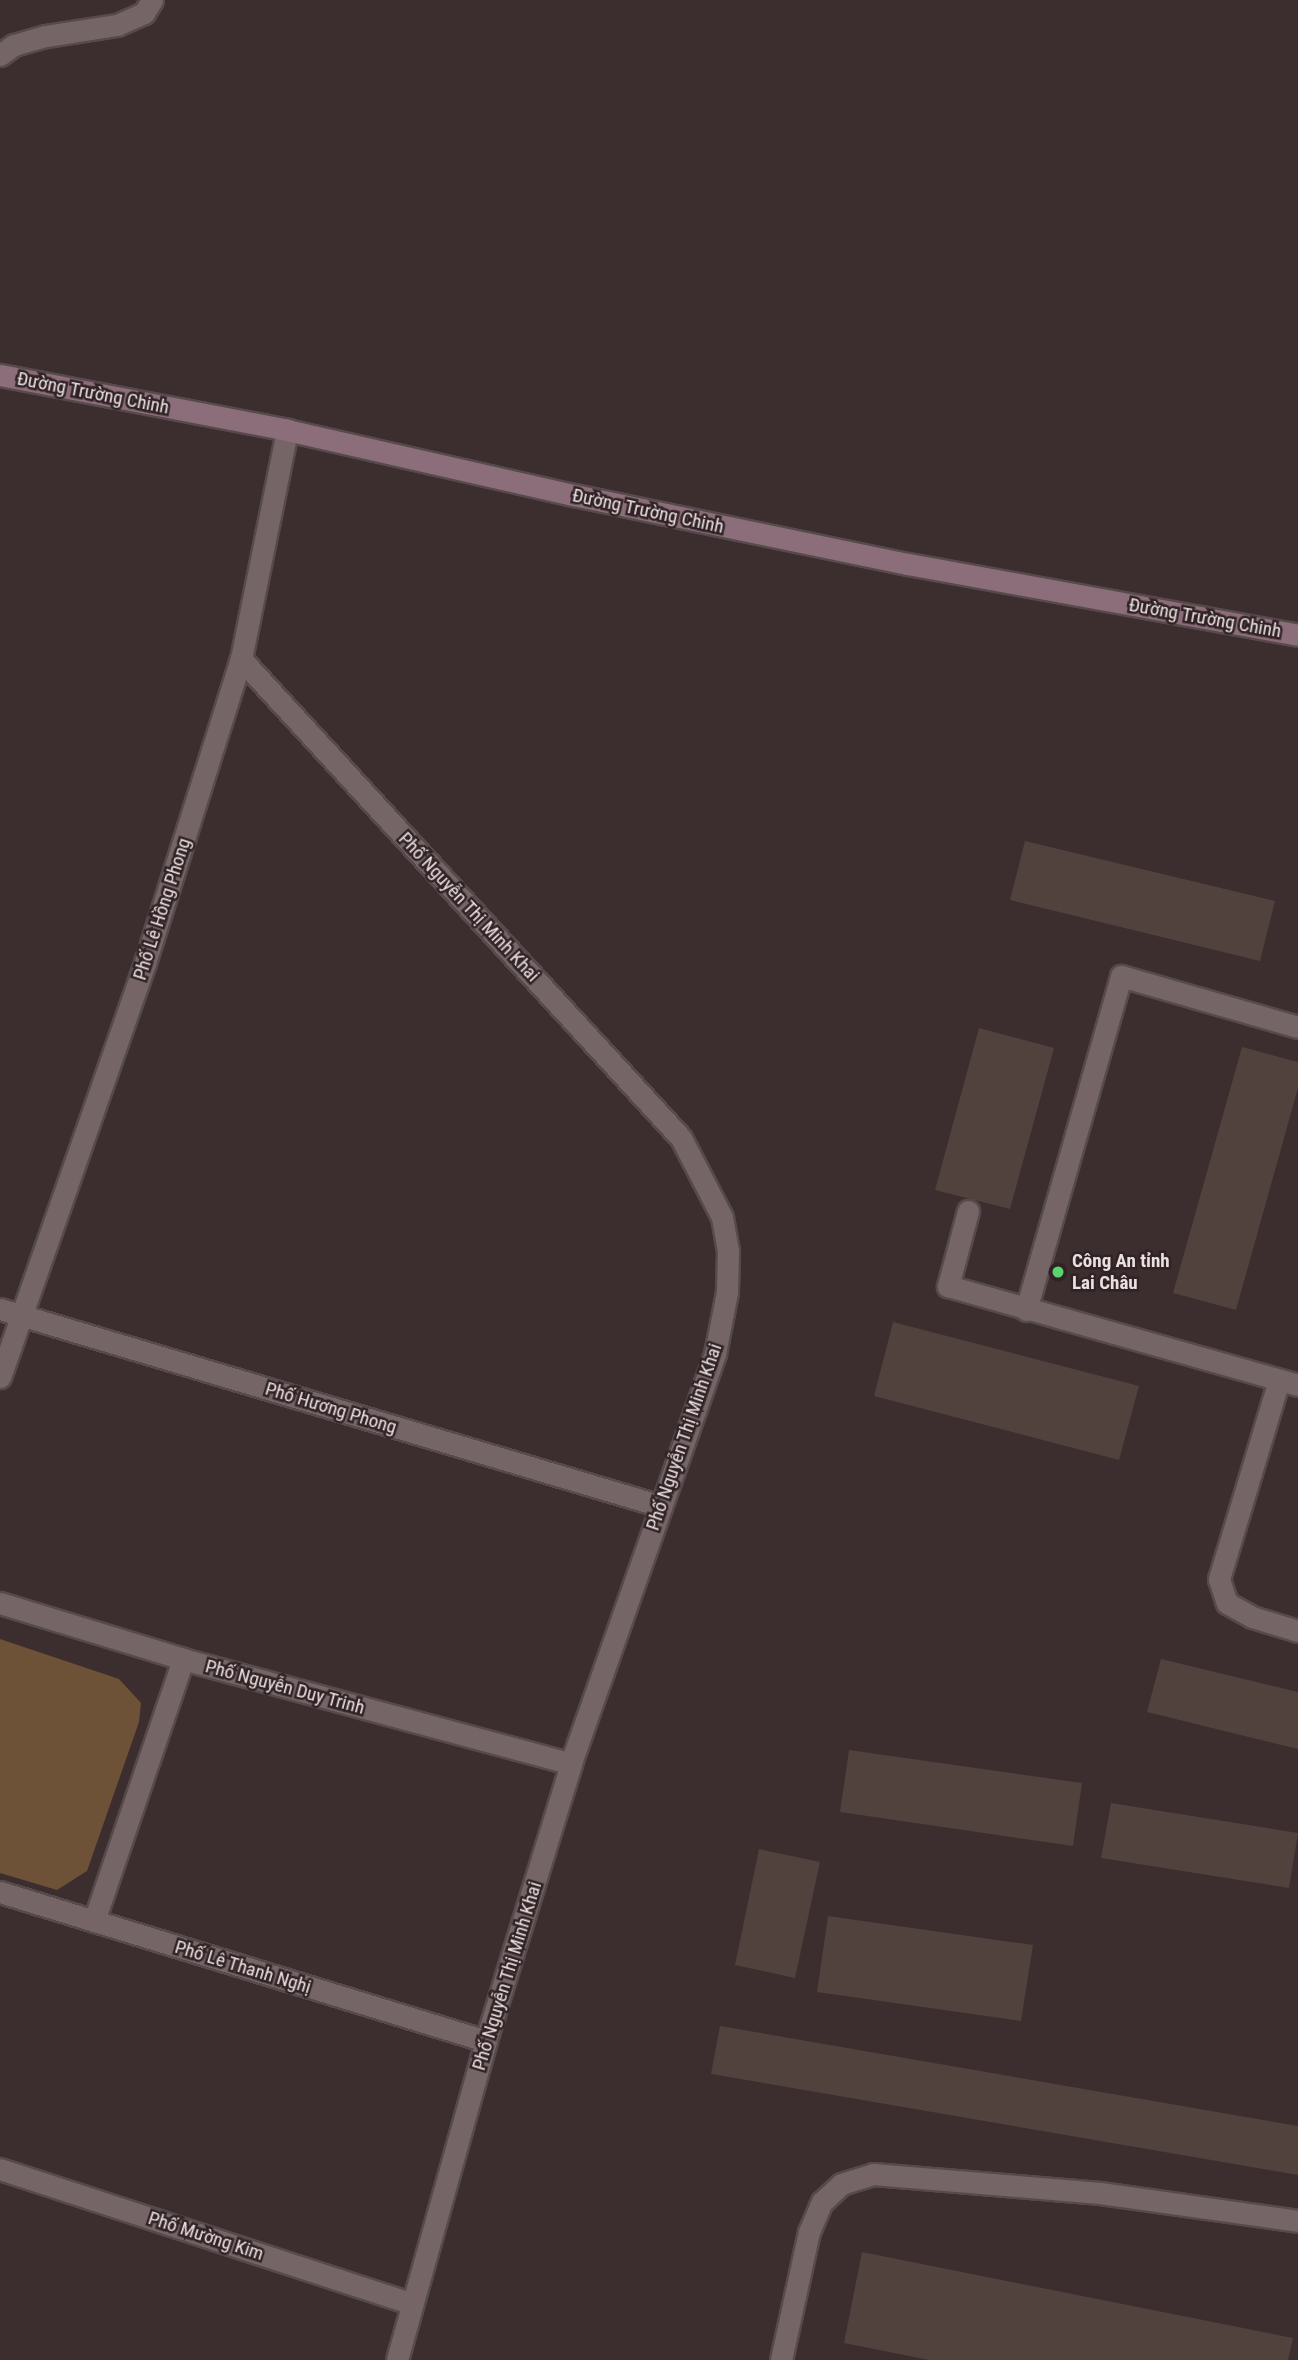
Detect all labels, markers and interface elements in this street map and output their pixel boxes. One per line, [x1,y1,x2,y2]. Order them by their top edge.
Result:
street label: Đường Trường Chinh [15,367,171,419]
street label: Đường Trường Chinh [570,484,726,538]
street label: Đường Trường Chinh [1127,593,1283,643]
street label: Phố Nguyễn Thị Minh Khai [394,827,544,987]
street label: Phố Lê Hồng Phong [128,835,196,983]
place label: Công An tỉnh Lai Châu [1072,1250,1170,1294]
marker: Công An tỉnh Lai Châu [1050,1264,1066,1280]
street label: Phố Nguyễn Thị Minh Khai [641,1340,727,1534]
street label: Phố Hương Phong [263,1377,399,1439]
street label: Phố Nguyễn Duy Trinh [203,1655,367,1719]
street label: Phố Nguyễn Thị Minh Khai [467,1879,547,2073]
street label: Phố Lê Thanh Nghị [172,1935,314,1999]
street label: Phố Mường Kim [145,2207,267,2265]

